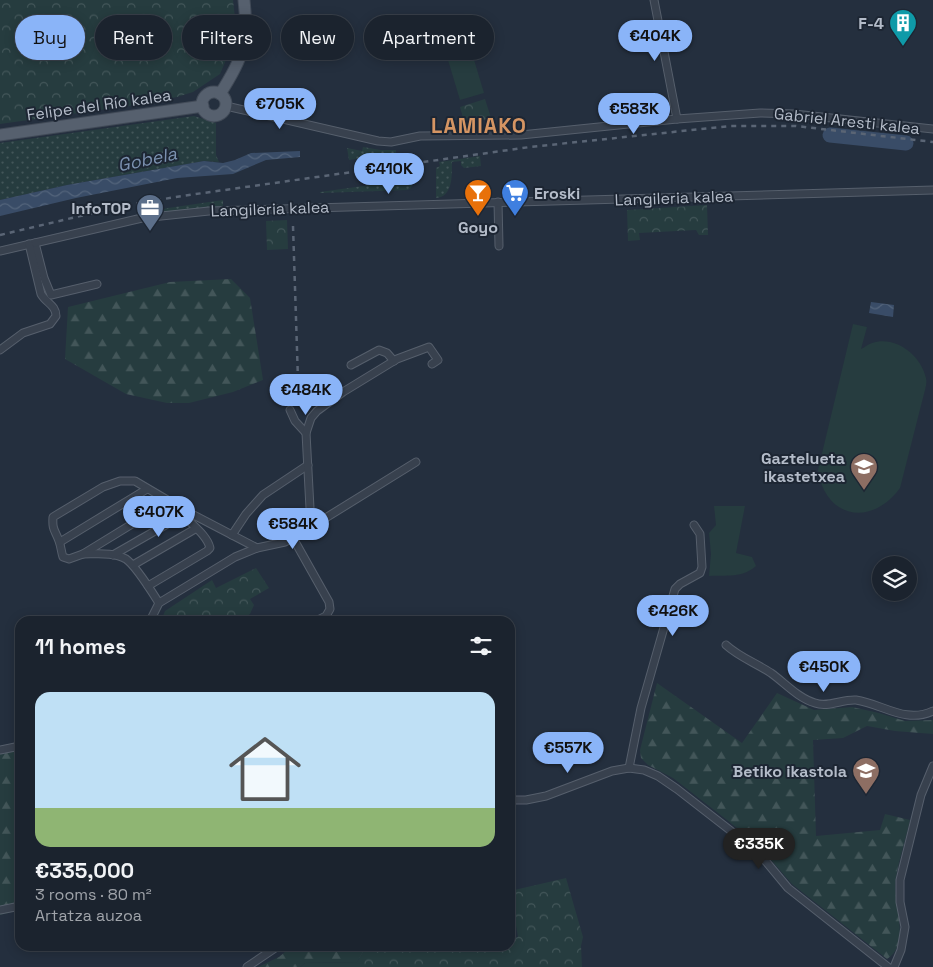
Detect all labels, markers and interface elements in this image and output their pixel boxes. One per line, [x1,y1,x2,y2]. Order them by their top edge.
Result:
building icon: F-4 [888,8,918,47]
place label: F-4 [858,13,884,34]
chip: Buy [15,15,85,60]
chip: Rent [95,15,172,60]
chip: Filters [182,15,271,60]
chip: New [281,15,354,60]
chip: Apartment [364,15,494,60]
pin: €404K [620,20,690,62]
text: €404K [629,25,681,46]
street label: Felipe del Río kalea [25,84,173,126]
pin: €705K [245,88,315,130]
pin: €583K [599,92,669,135]
text: €705K [255,93,305,114]
text: €583K [609,98,659,119]
street label: Gabriel Aresti kalea [773,103,921,139]
district label: LAMIAKO [431,112,527,139]
water label: Gobela [115,141,179,176]
pin: €410K [354,152,424,195]
text: €410K [365,158,413,179]
bar icon: Goyo [463,178,493,217]
supermarket icon: Eroski [500,178,530,217]
place label: Eroski [534,183,580,204]
street label: Langileria kalea [614,185,734,211]
office icon: InfoTOP [135,193,165,232]
street label: Langileria kalea [210,196,330,222]
place label: InfoTOP [71,198,131,219]
place label: Goyo [458,217,498,238]
pin: €484K [271,374,341,416]
text: €484K [281,379,331,400]
place label: Gaztelueta ikastetxea [761,448,845,487]
school or university icon: Gaztelueta ikastetxea [849,452,879,491]
pin: €407K [124,496,194,538]
text: €407K [134,501,184,522]
pin: €584K [258,508,328,550]
text: €584K [268,513,318,534]
map controls [872,556,917,601]
button: layers [872,556,917,601]
pin: €426K [638,594,708,637]
text: €426K [648,600,698,621]
icon: filters [467,632,495,660]
text: 11 homes [35,633,126,660]
pin: €450K [789,650,859,693]
text: €450K [798,656,850,677]
icon: home [220,724,310,814]
pin: €557K [533,732,603,774]
text: €557K [544,737,592,758]
school or university icon: Betiko ikastola [851,756,881,795]
place label: Betiko ikastola [733,761,847,782]
pin: €335K [724,828,794,870]
text: €335K [734,833,784,854]
text: €335,000 [35,857,134,884]
text: 3 rooms · 80 m² [35,884,152,905]
text: Artatza auzoa [35,905,142,926]

